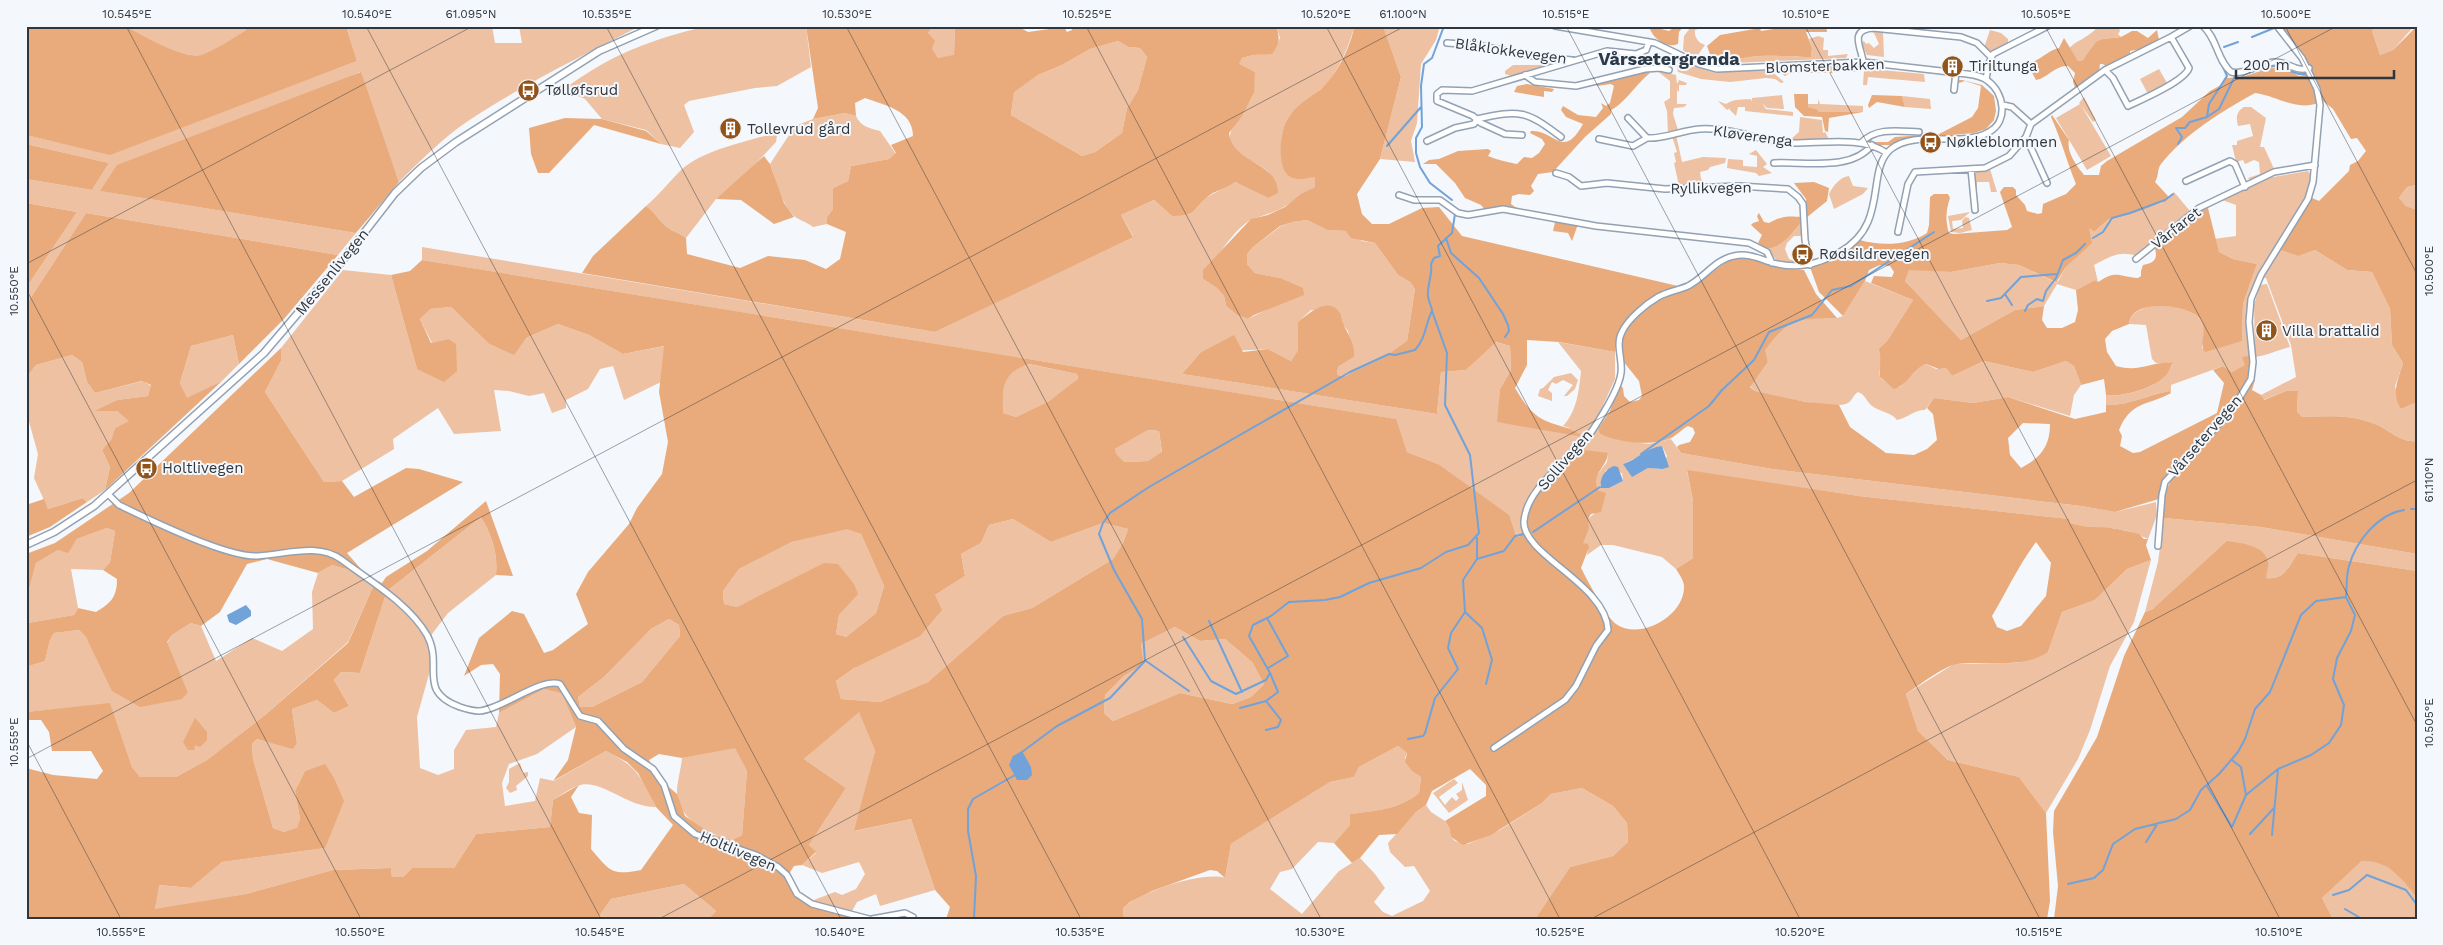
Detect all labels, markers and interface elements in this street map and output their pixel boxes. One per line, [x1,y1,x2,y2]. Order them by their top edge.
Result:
text: 10.545°E [102,7,152,21]
text: 10.540°E [342,7,392,21]
text: 61.095°N [445,7,497,21]
text: 10.535°E [582,7,632,21]
text: 10.530°E [822,7,872,21]
text: 10.525°E [1062,7,1112,21]
text: 10.520°E [1301,7,1351,21]
text: 61.100°N [1379,7,1427,21]
text: 10.515°E [1543,7,1590,21]
text: 10.510°E [1782,7,1830,21]
text: 10.505°E [2021,7,2071,21]
text: 10.500°E [2261,7,2311,21]
street label: Blåklokkevegen [1454,34,1568,68]
district label: Vårsætergrenda [1598,48,1740,69]
scale bar [2236,48,2393,80]
building icon: Tiriltunga [1941,54,1965,78]
street label: Blomsterbakken [1765,55,1885,77]
text: 200 m [2243,56,2290,74]
place label: Tiriltunga [1969,57,2038,75]
bus stop icon: Tølløfsrud [517,78,541,102]
place label: Tølløfsrud [545,81,618,99]
building icon: Tollevrud gård [719,117,743,141]
place label: Tollevrud gård [747,120,851,138]
street label: Kløverenga [1712,122,1794,151]
bus stop icon: Nøkleblommen [1918,130,1942,154]
place label: Nøkleblommen [1946,133,2057,151]
street label: Ryllikvegen [1670,178,1752,198]
street label: Vårfaret [2148,203,2205,253]
street label: Messenlivegen [292,225,372,319]
bus stop icon: Rødsildrevegen [1791,242,1815,266]
place label: Rødsildrevegen [1819,245,1930,263]
text: 10.500°E [2422,246,2436,296]
text: 10.550°E [7,266,21,316]
building icon: Villa brattalid [2254,319,2278,343]
place label: Villa brattalid [2282,322,2380,340]
street label: Vårsetervegen [2164,391,2246,481]
street label: Sollivegen [1534,426,1596,494]
bus stop icon: Holtlivegen [134,456,158,480]
text: 61.110°N [2422,458,2436,502]
place label: Holtlivegen [162,459,243,477]
text: 10.505°E [2422,698,2436,748]
text: 10.555°E [7,717,21,767]
street label: Holtlivegen [697,827,779,875]
text: 10.555°E [96,925,146,939]
text: 10.550°E [335,925,385,939]
text: 10.545°E [575,925,625,939]
text: 10.540°E [815,925,865,939]
text: 10.535°E [1055,925,1105,939]
text: 10.530°E [1295,925,1345,939]
text: 10.525°E [1535,925,1585,939]
text: 10.520°E [1775,925,1825,939]
text: 10.515°E [2016,925,2063,939]
text: 10.510°E [2255,925,2303,939]

